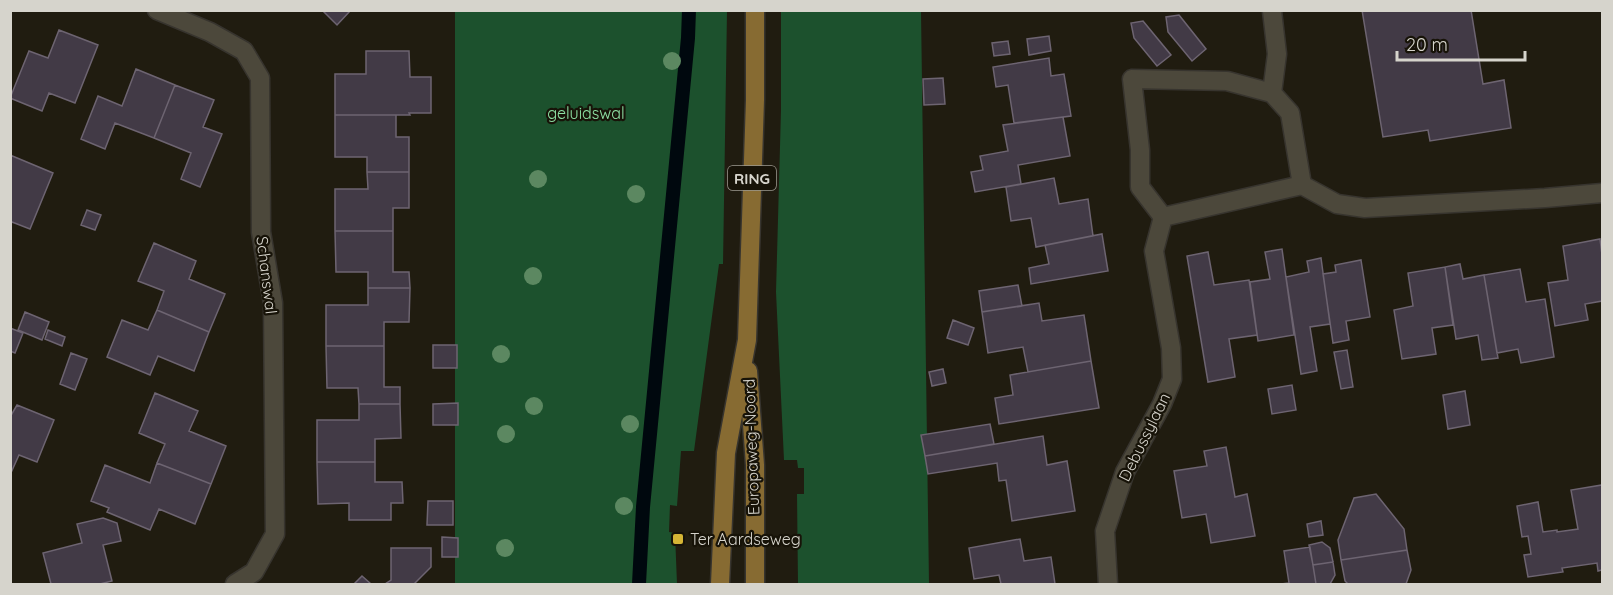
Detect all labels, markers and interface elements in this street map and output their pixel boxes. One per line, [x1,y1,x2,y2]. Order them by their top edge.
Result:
scale bar [1397,24,1524,62]
text: 20 m [1406,33,1448,56]
park label: geluidswal [547,103,625,123]
road number: RING [728,166,776,190]
street label: Schanswal [252,235,282,315]
street label: Europaweg-Noord [739,378,763,516]
street label: Debussylaan [1114,389,1174,485]
place label: Ter Aardseweg [690,529,801,549]
marker: Ter Aardseweg [671,532,685,546]

